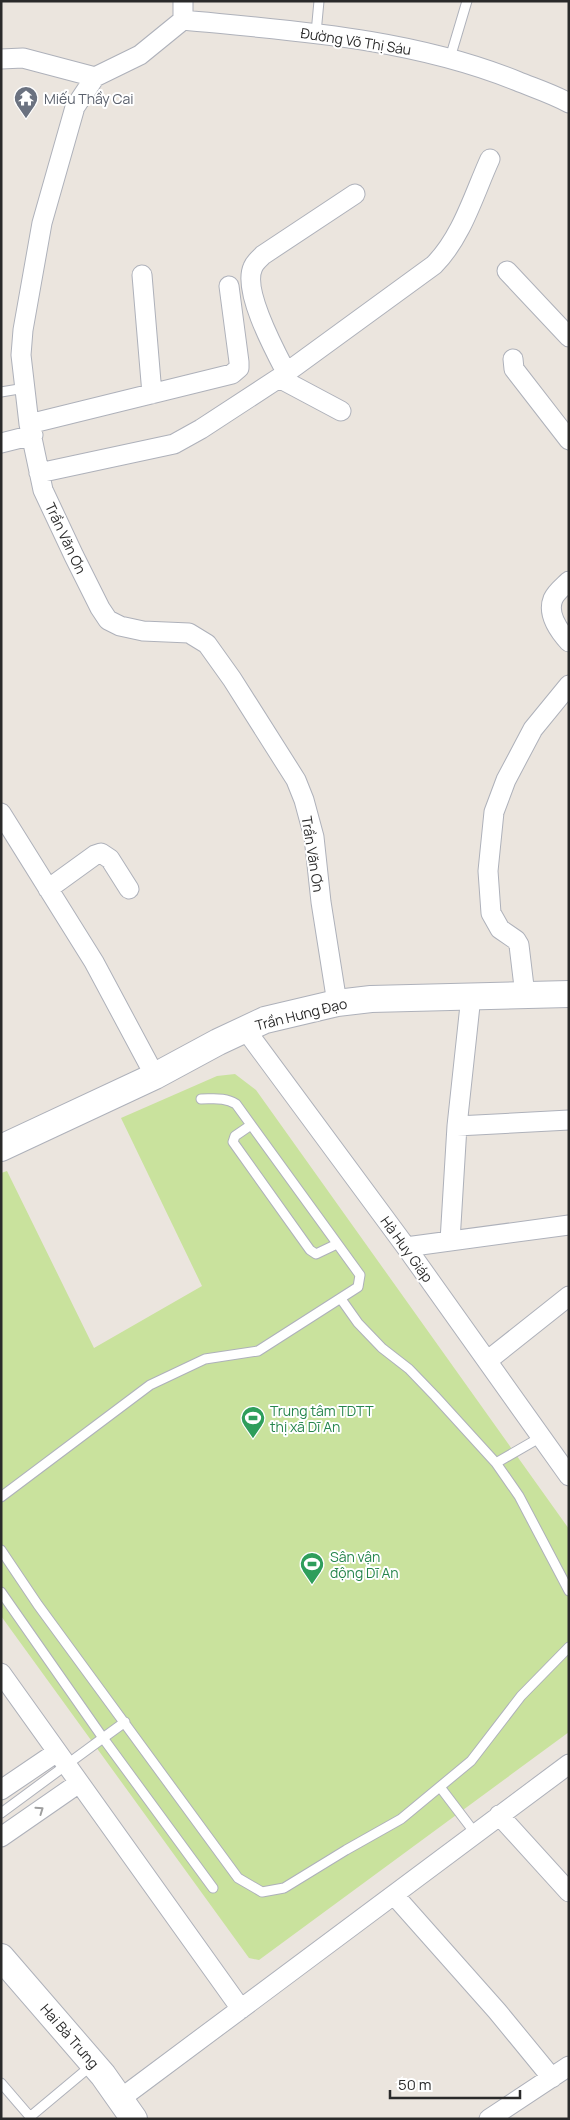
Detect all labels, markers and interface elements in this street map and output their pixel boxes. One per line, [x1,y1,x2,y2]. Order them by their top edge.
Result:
street label: Đường Võ Thị Sáu [299,23,413,59]
temple icon: Miếu Thầy Cai [13,85,39,119]
place label: Miếu Thầy Cai [44,89,134,108]
street label: Trần Văn Ơn [41,499,91,577]
street label: Trần Văn Ơn [298,815,328,893]
street label: Trần Hưng Đạo [253,993,349,1035]
street label: Hà Huy Giáp [377,1212,437,1286]
place label: Trung tâm TDTT thị xã Dĩ An [270,1401,374,1436]
sports icon: Trung tâm TDTT thị xã Dĩ An [240,1405,266,1439]
place label: Sân vận động Dĩ An [330,1547,399,1582]
sports icon: Sân vận động Dĩ An [299,1551,325,1585]
one-way arrow [34,1807,44,1816]
street label: Hai Bà Trưng [37,1999,103,2073]
scale bar [390,2068,520,2100]
text: 50 m [398,2074,432,2095]

